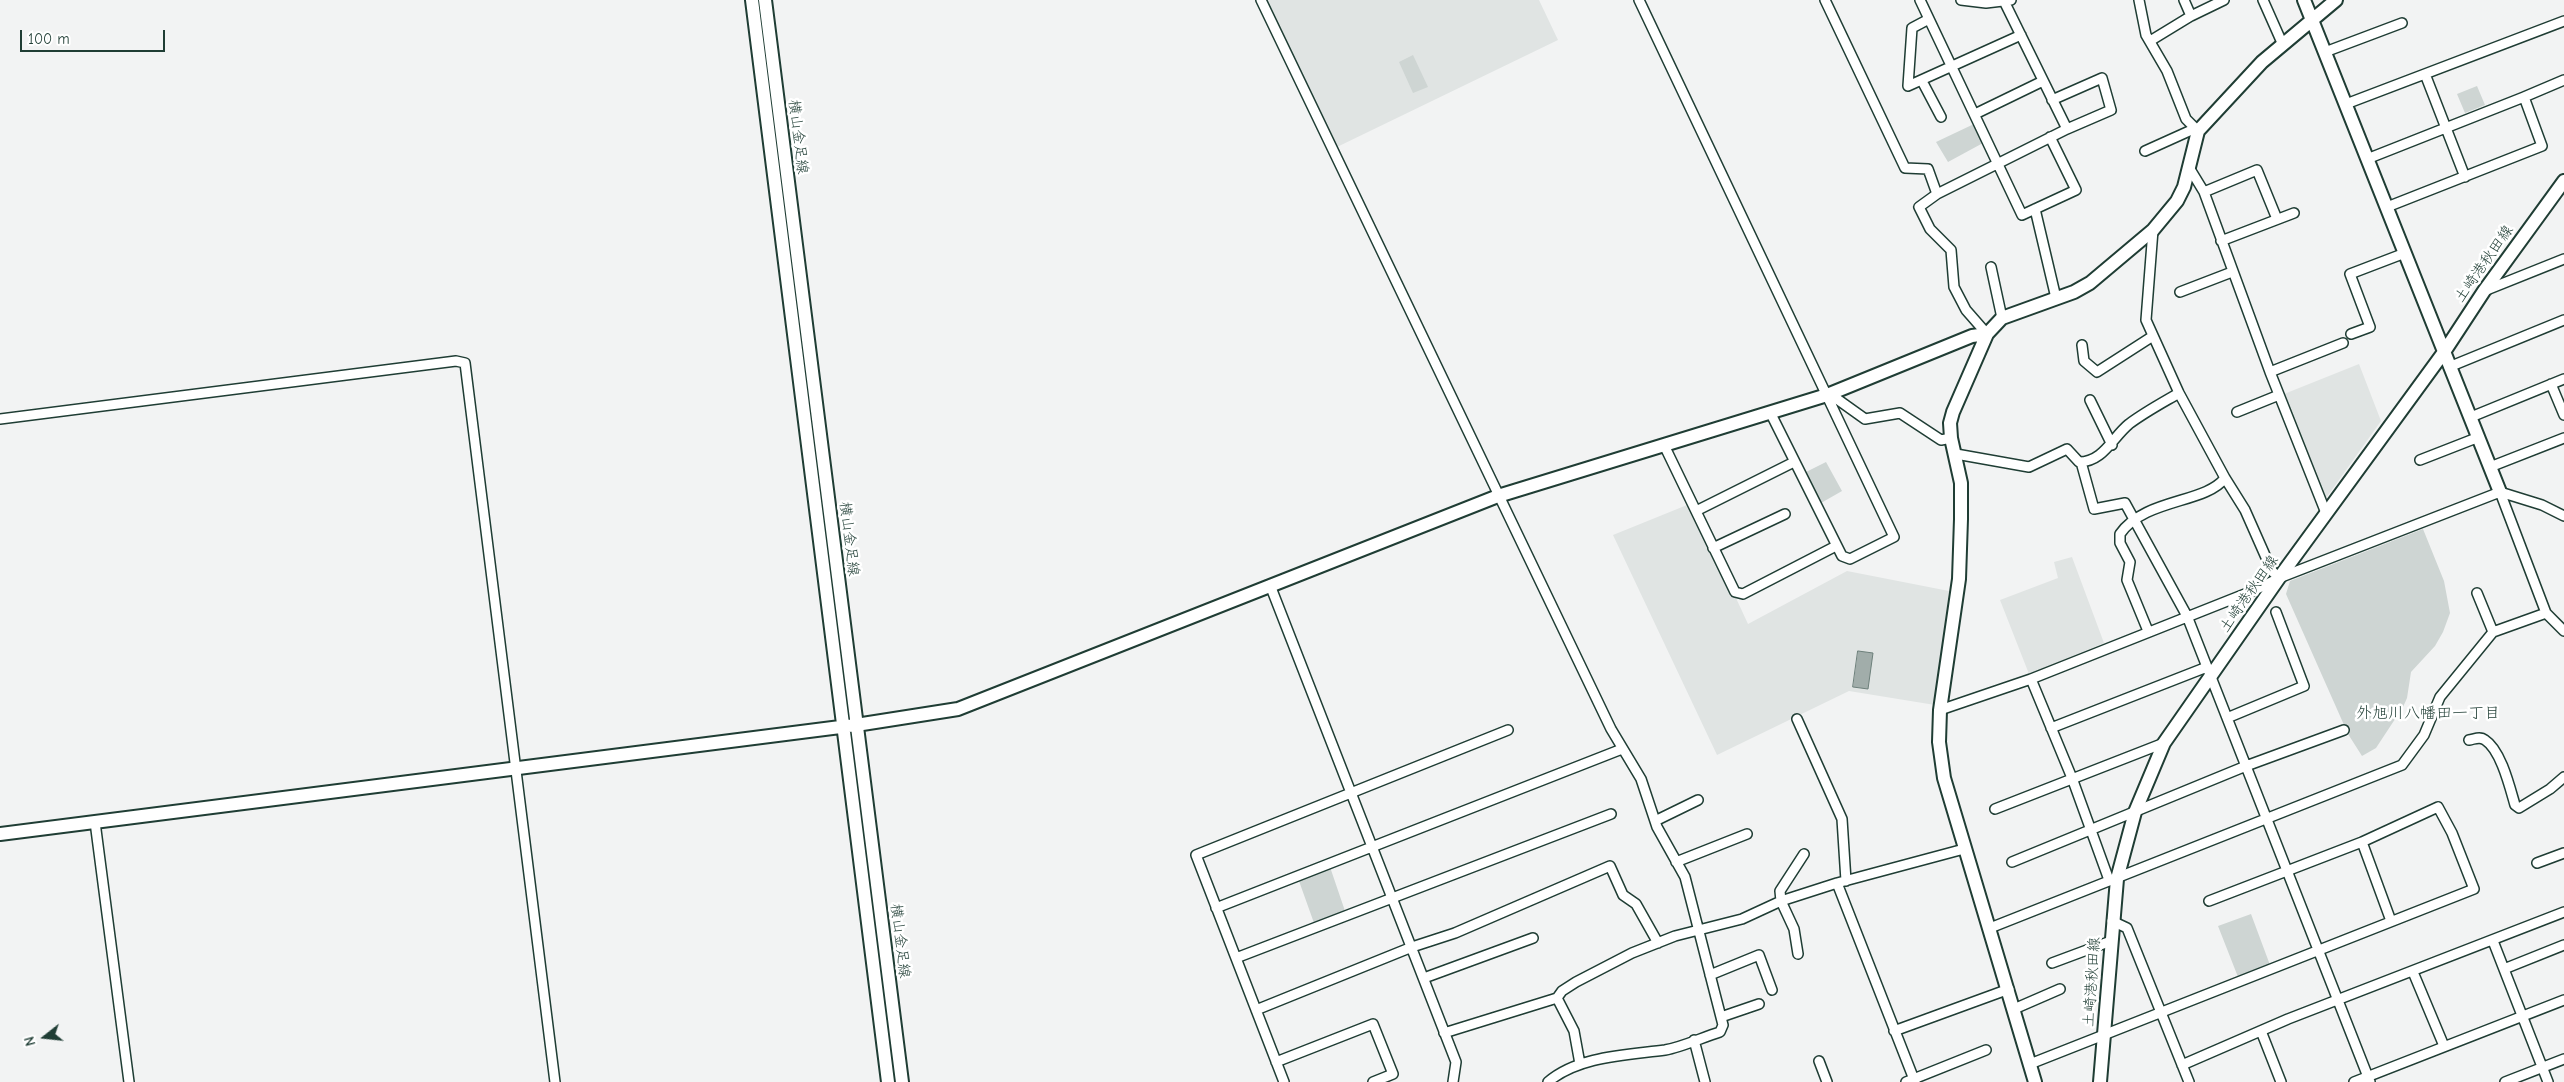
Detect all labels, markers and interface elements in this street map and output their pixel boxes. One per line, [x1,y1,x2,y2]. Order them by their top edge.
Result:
scale bar [22,20,168,52]
text: 100 m [28,30,70,48]
street label: 横山金足線 [784,99,812,175]
street label: 土崎港秋田線 [2451,222,2517,306]
street label: 横山金足線 [835,501,863,577]
street label: 土崎港秋田線 [2216,552,2282,636]
district label: 外旭川八幡田一丁目 [2356,703,2500,723]
street label: 横山金足線 [886,903,914,979]
street label: 土崎港秋田線 [2080,936,2104,1028]
north arrow [20,1012,70,1062]
text: N [21,1035,40,1048]

